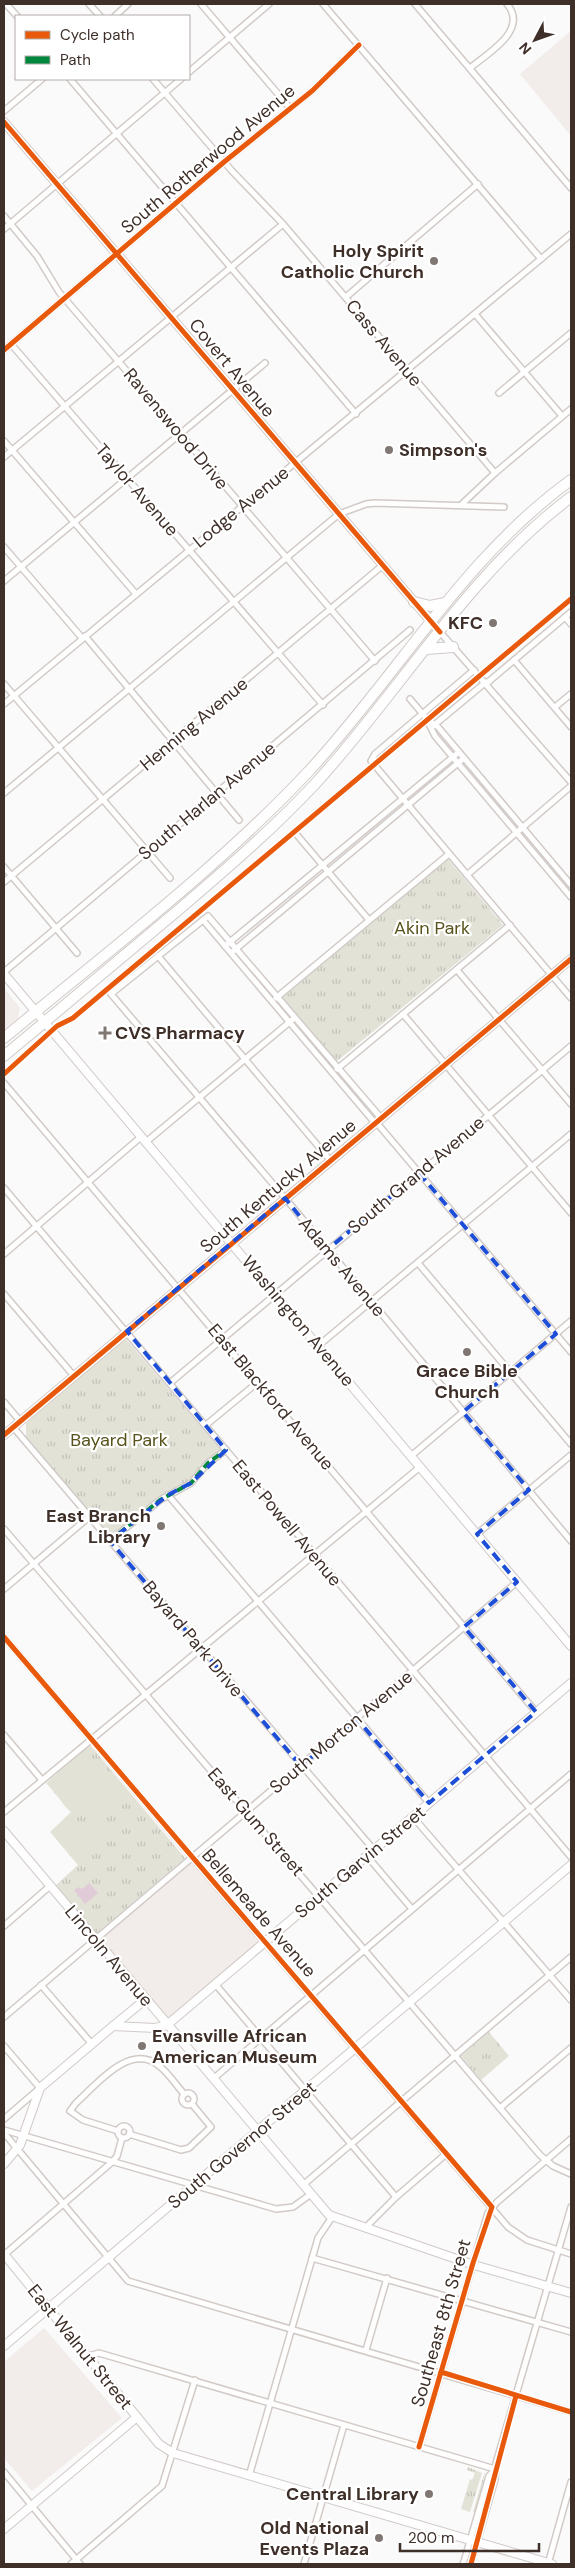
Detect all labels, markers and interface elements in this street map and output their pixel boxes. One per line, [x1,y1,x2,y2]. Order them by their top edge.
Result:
legend [15,15,190,80]
north arrow [510,15,560,65]
text: Cycle path [60,25,135,45]
text: N [515,39,535,58]
text: Path [60,50,91,70]
street label: South Rotherwood Avenue [116,79,300,239]
place label: Holy Spirit Catholic Church [281,239,424,284]
marker: Holy Spirit Catholic Church [428,255,440,267]
street label: Cass Avenue [341,294,427,392]
street label: Covert Avenue [184,314,280,422]
street label: Ravenswood Drive [118,363,234,495]
place label: Simpson's [399,438,487,462]
street label: Taylor Avenue [90,439,184,541]
marker: Simpson's [383,444,395,456]
street label: Lodge Avenue [188,461,294,553]
place label: KFC [448,611,483,635]
marker: KFC [487,617,499,629]
street label: Henning Avenue [135,672,253,776]
street label: South Harlan Avenue [133,736,281,866]
park label: Akin Park [394,916,470,940]
place label: CVS Pharmacy [115,1021,245,1045]
marker: CVS Pharmacy [99,1027,111,1039]
street label: South Grand Avenue [343,1111,489,1239]
street label: South Kentucky Avenue [195,1114,361,1258]
street label: Adams Avenue [293,1212,391,1322]
street label: Washington Avenue [236,1250,360,1392]
street label: East Blackford Avenue [203,1319,339,1475]
marker: Grace Bible Church [461,1346,473,1358]
place label: Grace Bible Church [416,1359,518,1404]
park label: Bayard Park [70,1428,168,1452]
street label: East Powell Avenue [227,1455,347,1591]
place label: East Branch Library [46,1504,151,1549]
marker: East Branch Library [155,1520,167,1532]
street label: Bayard Park Drive [137,1576,249,1702]
street label: South Morton Avenue [264,1665,418,1799]
street label: East Gum Street [202,1763,310,1881]
street label: South Garvin Street [290,1800,430,1924]
street label: Bellemeade Avenue [197,1844,321,1982]
street label: Lincoln Avenue [60,1900,158,2012]
place label: Evansville African American Museum [152,2024,317,2069]
marker: Evansville African American Museum [136,2040,148,2052]
street label: South Governor Street [163,2076,321,2214]
street label: Southeast 8th Street [406,2236,476,2410]
street label: East Walnut Street [22,2279,138,2415]
place label: Central Library [286,2482,419,2506]
marker: Central Library [423,2488,435,2500]
place label: Old National Events Plaza [259,2516,369,2561]
scale bar [400,2520,539,2552]
text: 200 m [408,2528,454,2548]
marker: Old National Events Plaza [373,2532,385,2544]

